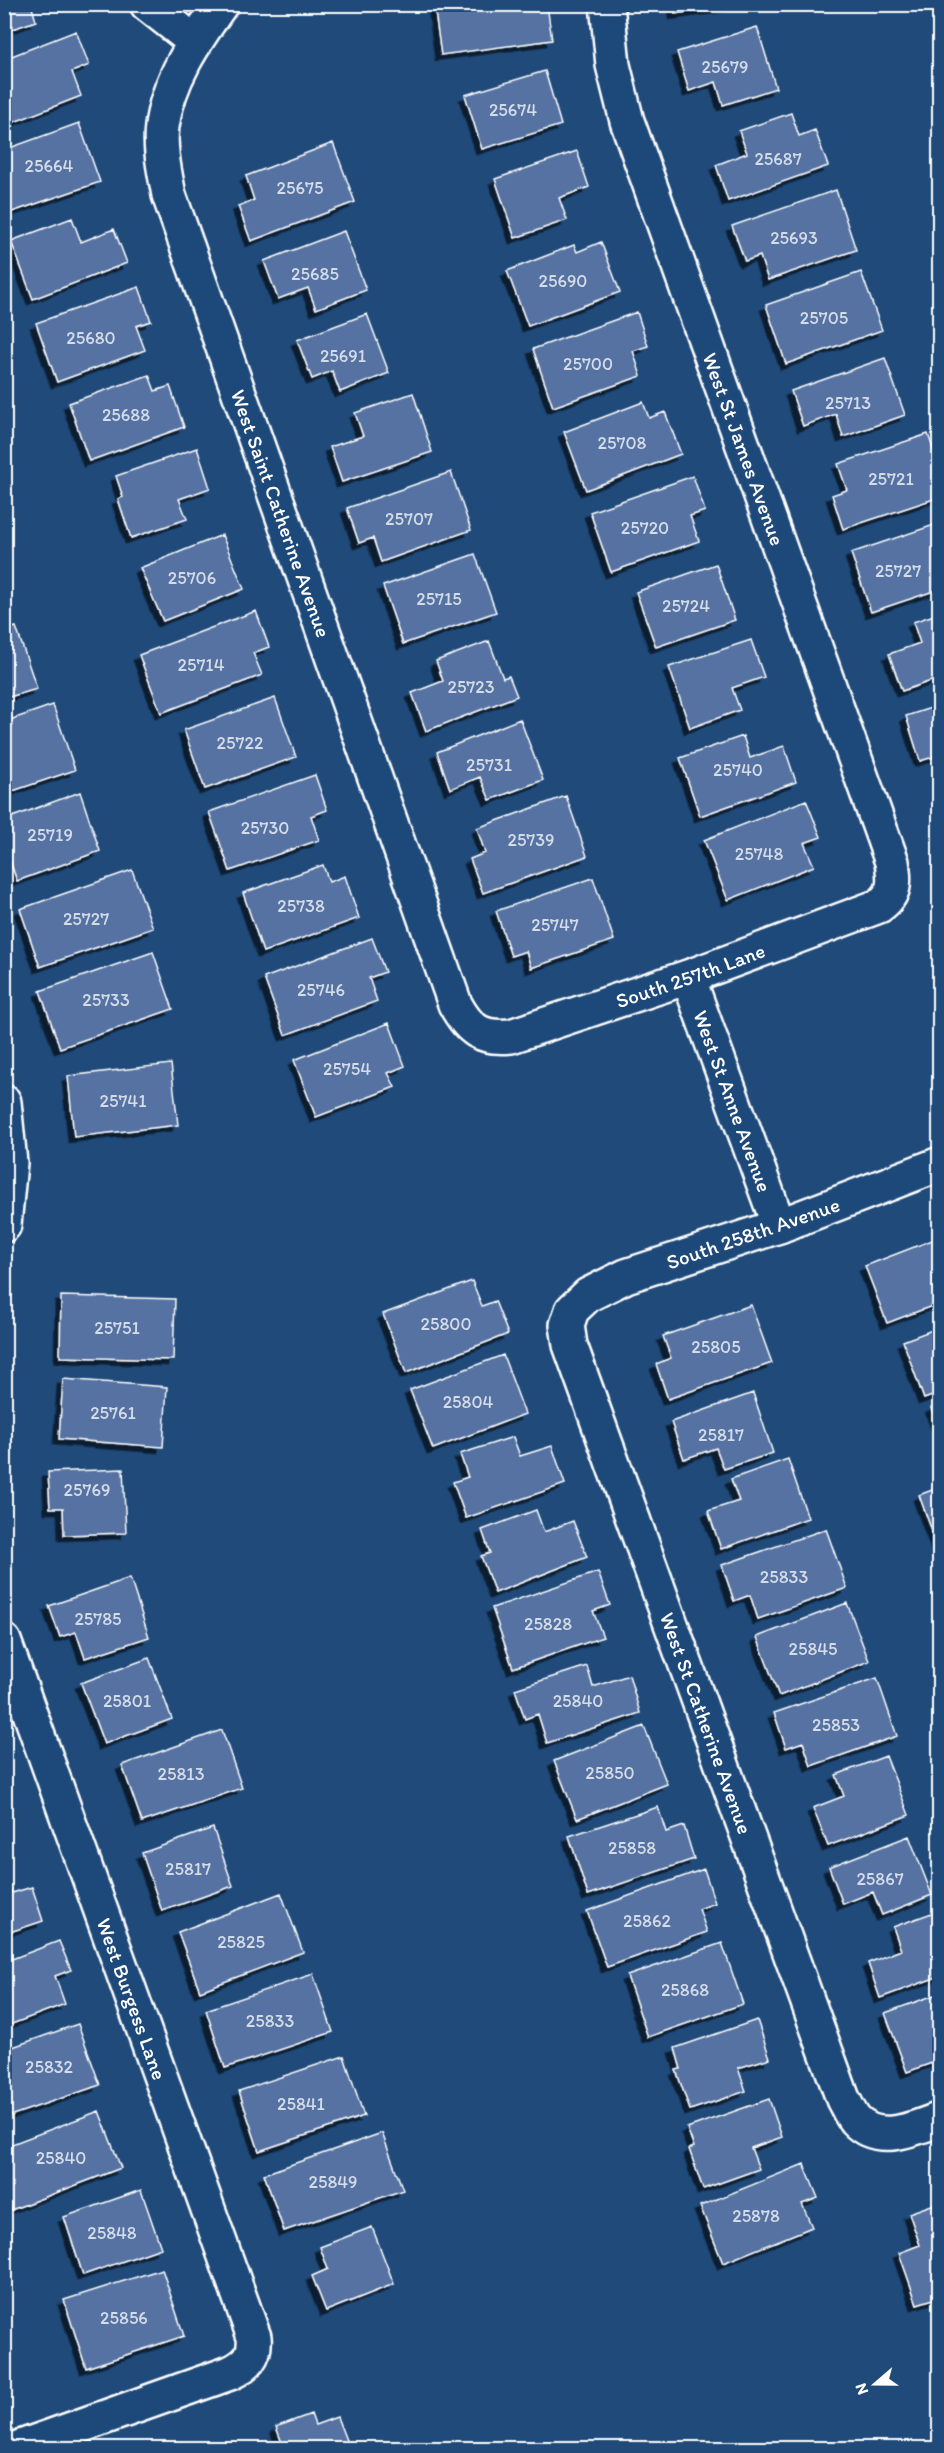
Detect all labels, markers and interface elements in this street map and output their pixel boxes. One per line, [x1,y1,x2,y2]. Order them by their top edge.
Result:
house number: 25679 [702,56,748,78]
house number: 25674 [489,99,537,121]
house number: 25687 [754,148,802,170]
house number: 25664 [25,155,74,177]
house number: 25675 [277,177,323,199]
house number: 25693 [770,227,818,249]
house number: 25685 [291,263,339,285]
house number: 25690 [539,270,587,292]
house number: 25705 [800,307,848,329]
house number: 25680 [66,327,116,349]
house number: 25691 [320,345,366,367]
street label: West St James Avenue [697,349,791,549]
house number: 25700 [563,353,613,375]
street label: West Saint Catherine Avenue [226,386,337,640]
house number: 25713 [825,392,871,414]
house number: 25688 [102,404,150,426]
house number: 25708 [598,432,647,454]
house number: 25721 [868,468,914,490]
house number: 25707 [385,508,433,530]
house number: 25720 [621,517,669,539]
house number: 25727 [875,560,921,582]
house number: 25706 [168,567,216,589]
house number: 25715 [416,588,462,610]
house number: 25724 [662,595,710,617]
house number: 25714 [177,654,225,676]
house number: 25723 [447,676,495,698]
house number: 25722 [217,732,264,754]
house number: 25731 [466,754,512,776]
house number: 25740 [713,759,763,781]
house number: 25730 [241,817,289,839]
house number: 25719 [27,824,73,846]
house number: 25739 [507,829,555,851]
house number: 25748 [735,843,783,865]
house number: 25738 [277,895,325,917]
house number: 25727 [63,908,109,930]
house number: 25747 [531,914,579,936]
street label: South 257th Lane [612,937,768,1013]
house number: 25746 [297,979,345,1001]
house number: 25733 [82,989,130,1011]
street label: West St Anne Avenue [689,1007,778,1195]
house number: 25754 [323,1058,371,1080]
house number: 25741 [99,1090,147,1112]
street label: South 258th Avenue [663,1192,843,1274]
house number: 25800 [421,1313,471,1335]
house number: 25751 [94,1317,140,1339]
house number: 25805 [691,1336,741,1358]
house number: 25804 [443,1391,494,1413]
house number: 25761 [90,1402,136,1424]
house number: 25817 [698,1424,744,1446]
house number: 25769 [64,1479,110,1501]
house number: 25833 [760,1566,808,1588]
house number: 25785 [74,1608,122,1630]
street label: West St Catherine Avenue [655,1609,758,1837]
house number: 25828 [524,1613,572,1635]
house number: 25845 [788,1638,838,1660]
house number: 25801 [103,1690,151,1712]
house number: 25840 [553,1690,603,1712]
house number: 25853 [812,1714,860,1736]
house number: 25850 [585,1762,635,1784]
house number: 25813 [158,1763,205,1785]
house number: 25858 [608,1837,656,1859]
house number: 25817 [165,1858,211,1880]
house number: 25867 [856,1868,904,1890]
house number: 25862 [623,1910,671,1932]
street label: West Burgess Lane [92,1914,173,2083]
house number: 25825 [217,1931,265,1953]
house number: 25868 [661,1979,709,2001]
house number: 25833 [246,2010,294,2032]
house number: 25832 [25,2056,74,2078]
house number: 25841 [277,2093,325,2115]
house number: 25840 [36,2147,86,2169]
house number: 25849 [308,2171,358,2193]
house number: 25878 [732,2205,780,2227]
house number: 25848 [87,2222,137,2244]
house number: 25856 [100,2307,148,2329]
north arrow [845,2354,905,2414]
text: N [851,2381,872,2397]

